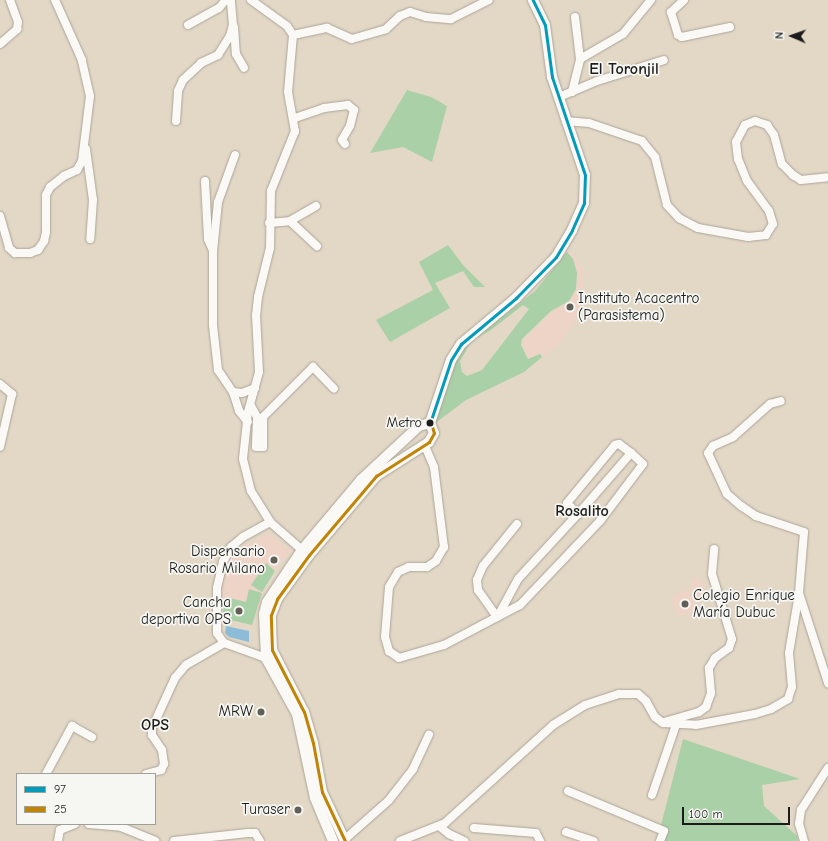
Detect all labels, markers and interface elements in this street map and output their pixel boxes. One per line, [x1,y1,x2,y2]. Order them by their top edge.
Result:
north arrow [772,16,812,56]
text: N [773,32,786,39]
district label: El Toronjil [589,59,659,79]
place label: Instituto Acacentro (Parasistema) [578,289,700,324]
marker: Instituto Acacentro (Parasistema) [565,302,575,312]
place label: Metro [387,415,422,431]
marker: Metro [425,418,435,428]
district label: Rosalito [555,501,609,521]
place label: Dispensario Rosario Milano [169,542,265,577]
marker: Dispensario Rosario Milano [268,554,280,566]
place label: Colegio Enrique María Dubuc [693,586,795,621]
place label: Cancha deportiva OPS [141,593,231,628]
marker: Colegio Enrique María Dubuc [680,599,690,609]
marker: Cancha deportiva OPS [234,606,244,616]
place label: MRW [218,703,253,721]
marker: MRW [256,707,266,717]
district label: OPS [141,715,169,735]
legend [16,773,156,825]
text: 97 [54,782,66,796]
scale bar [684,799,792,825]
place label: Turaser [241,801,290,819]
text: 25 [54,802,67,816]
marker: Turaser [293,805,303,815]
text: 100 m [689,807,722,821]

